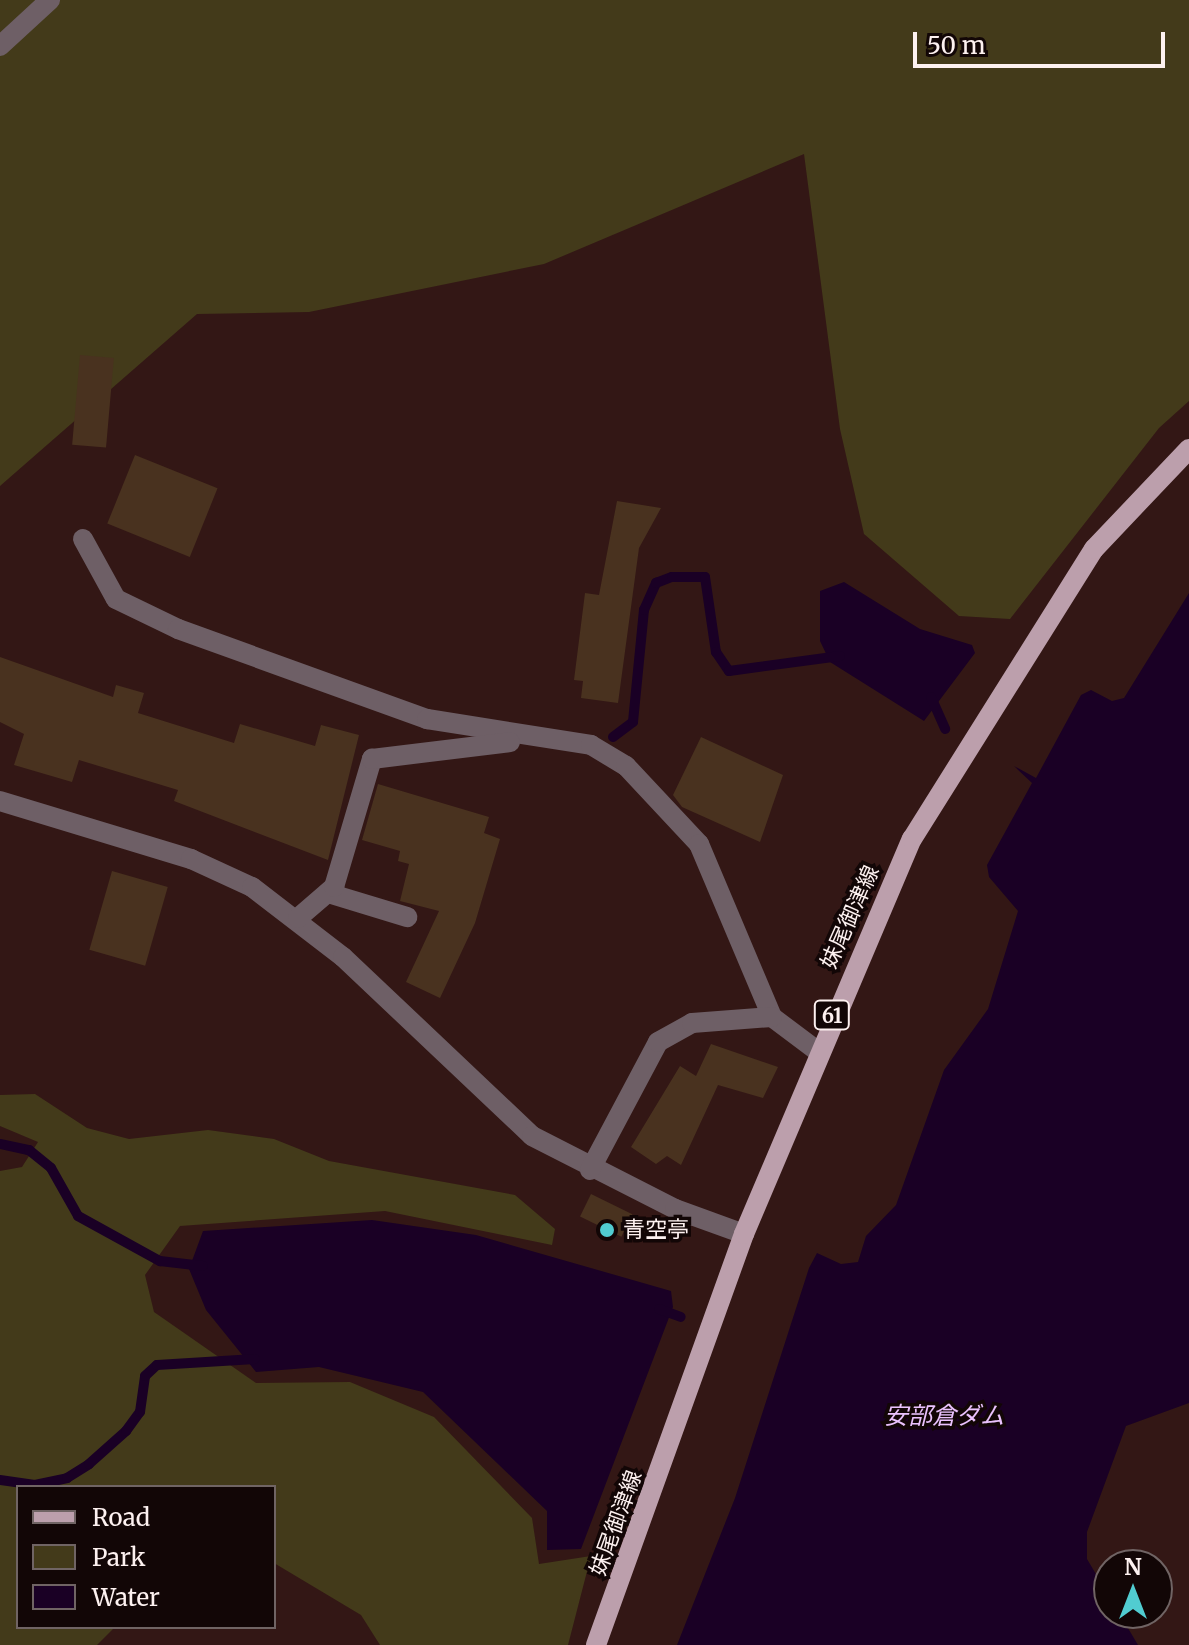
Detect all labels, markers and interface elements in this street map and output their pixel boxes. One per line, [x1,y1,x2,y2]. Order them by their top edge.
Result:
scale bar [917,16,1169,66]
text: 50 m [927,30,986,61]
street label: 妹尾御津線 [816,861,884,973]
road number: 61 [812,999,852,1031]
place label: 青空亭 [623,1217,689,1243]
marker: 青空亭 [598,1221,616,1239]
water label: 安部倉ダム [884,1402,1004,1430]
street label: 妹尾御津線 [585,1467,647,1579]
legend [16,1485,276,1629]
text: Road [92,1502,150,1533]
text: Park [92,1542,145,1573]
north arrow [1093,1549,1173,1629]
text: N [1124,1553,1142,1581]
text: Water [92,1582,160,1613]

